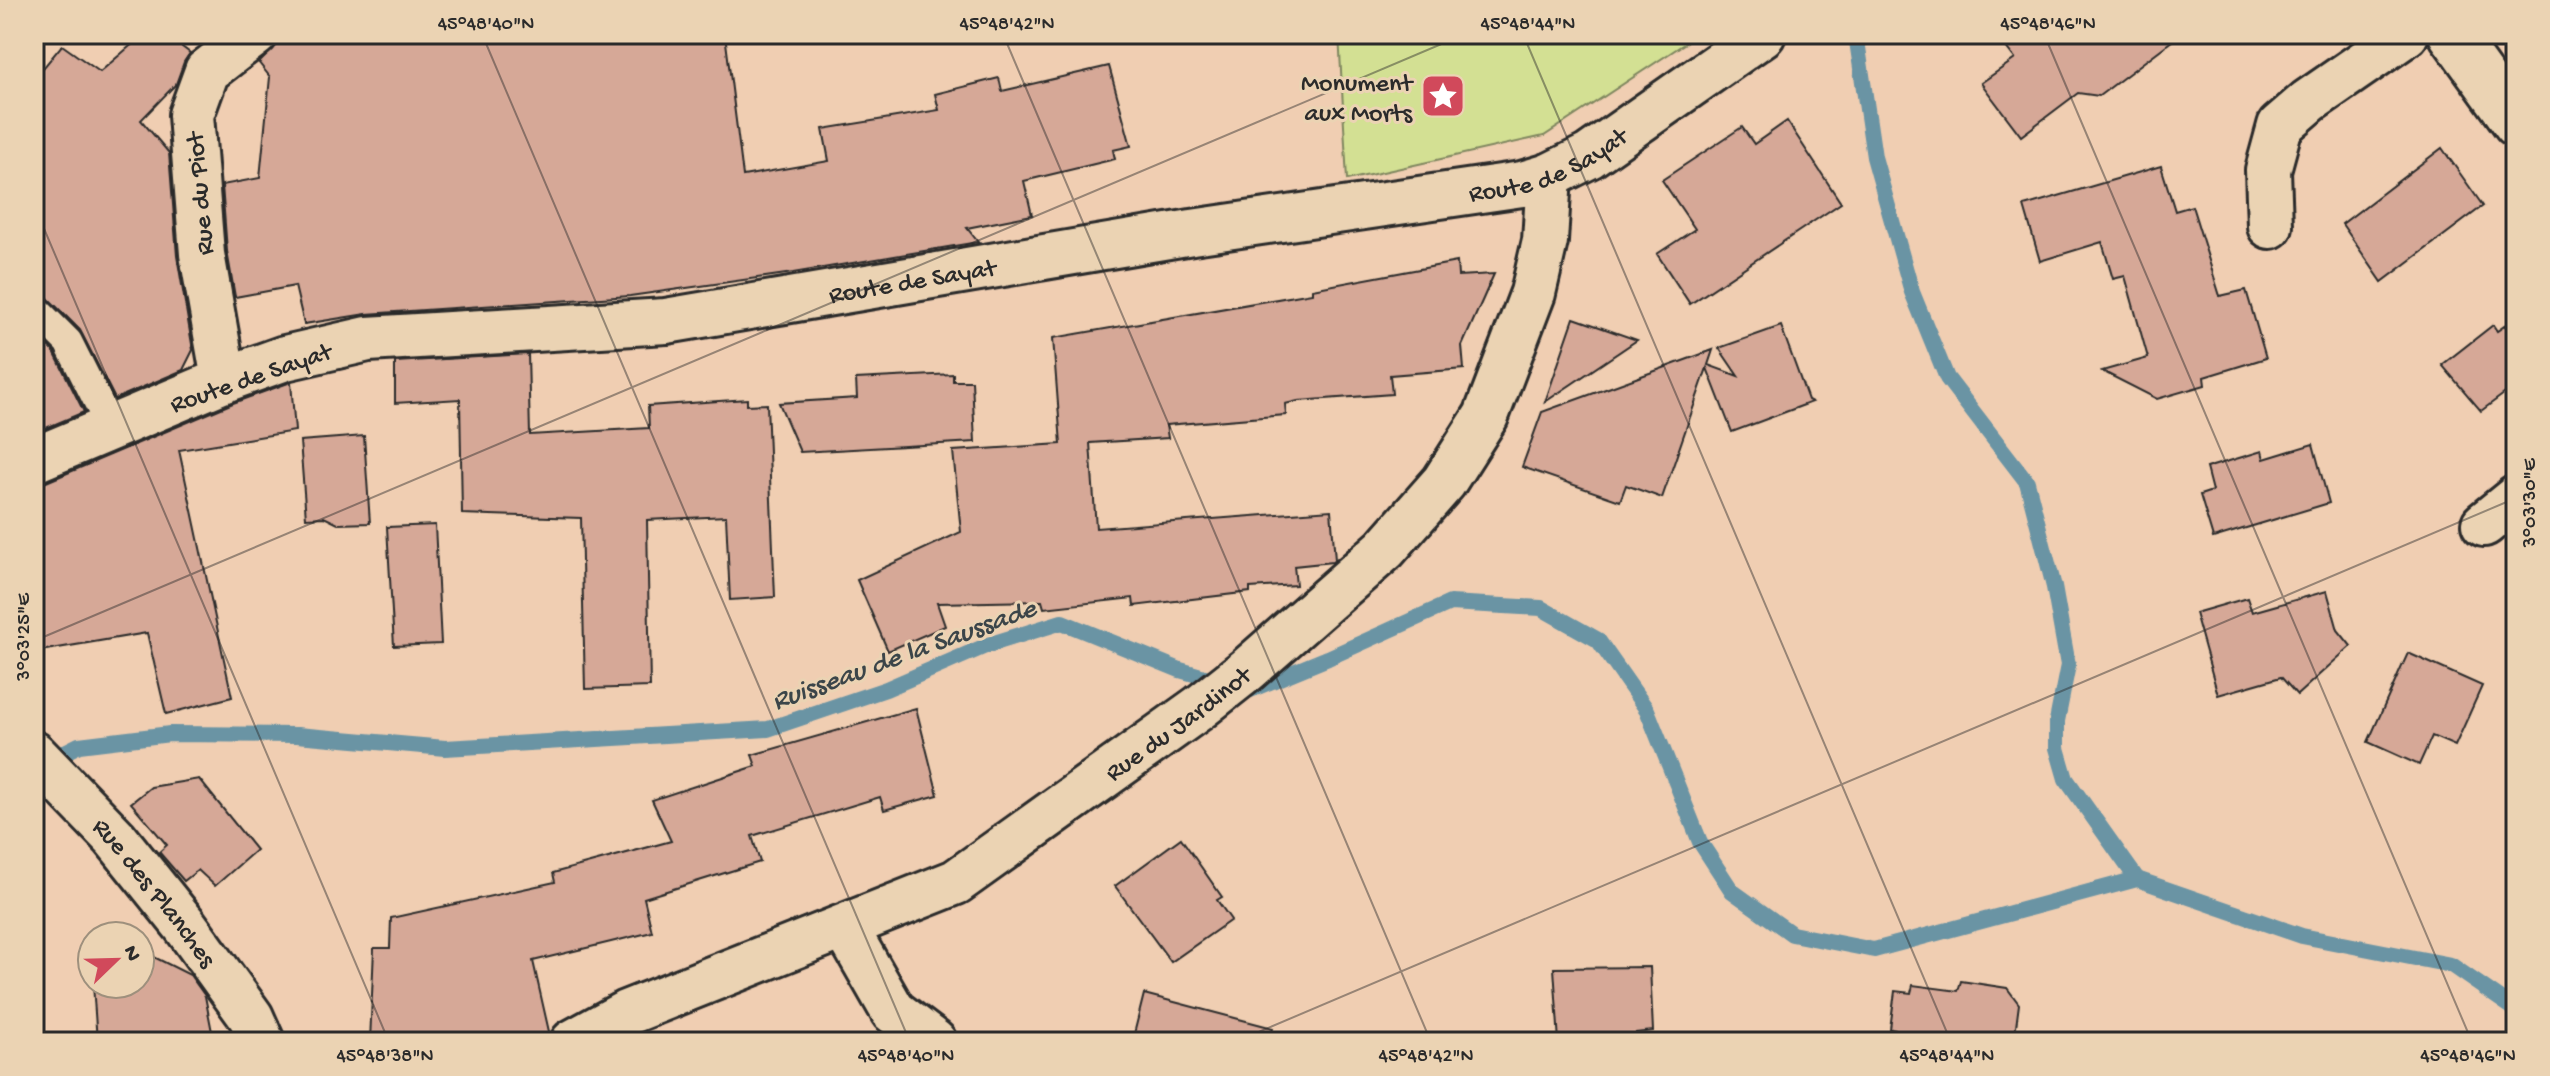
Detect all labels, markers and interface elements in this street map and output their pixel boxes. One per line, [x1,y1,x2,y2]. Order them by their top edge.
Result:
text: 45°48'40"N [438,14,534,37]
text: 45°48'42"N [959,14,1055,37]
text: 45°48'44"N [1481,14,1575,37]
text: 45°48'46"N [2000,14,2096,37]
place label: Monument aux Morts [1301,70,1414,131]
place icon: Monument aux Morts [1419,72,1467,120]
street label: Route de Sayat [1467,122,1637,212]
street label: Rue du Piot [181,129,223,256]
street label: Route de Sayat [827,254,1001,313]
street label: Route de Sayat [167,337,338,422]
text: 3°03'30"E [2520,457,2543,548]
text: 3°03'25"E [14,592,37,682]
water label: Ruisseau de la Saussade [768,593,1043,719]
street label: Rue du Jardinot [1101,660,1261,790]
street label: Rue des Planches [84,813,222,976]
north arrow [76,920,156,1000]
text: N [116,942,146,965]
text: 45°48'38"N [336,1046,434,1069]
text: 45°48'40"N [858,1046,954,1069]
text: 45°48'42"N [1378,1046,1474,1069]
text: 45°48'44"N [1900,1046,1994,1069]
text: 45°48'46"N [2420,1046,2516,1069]

